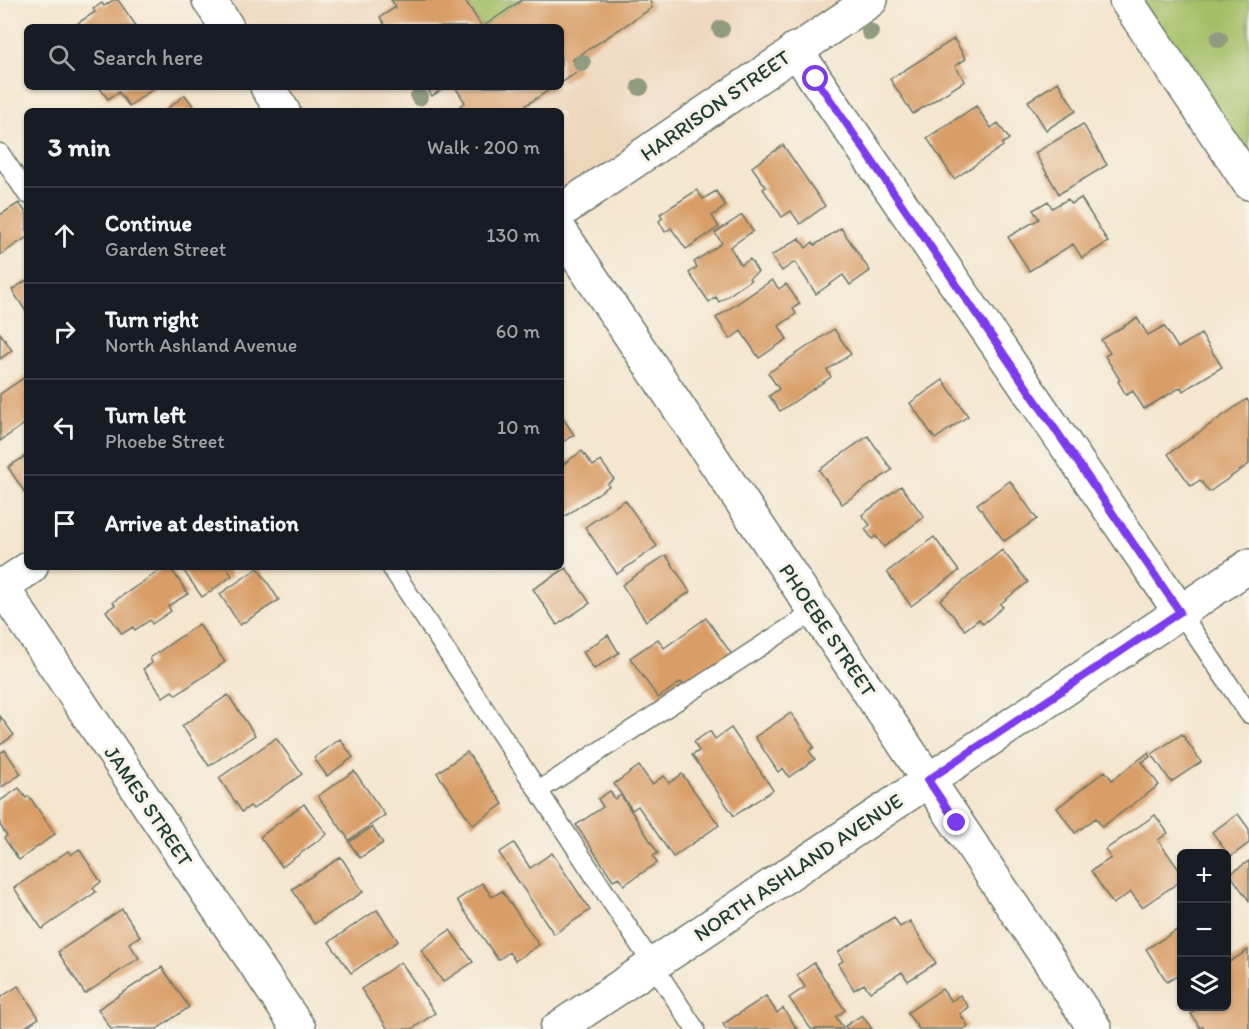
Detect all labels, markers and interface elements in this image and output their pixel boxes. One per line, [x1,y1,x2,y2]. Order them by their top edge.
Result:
search box [24,24,564,90]
icon: search [45,41,78,74]
text: Search here [93,44,203,71]
street label: HARRISON STREET [635,44,795,166]
route start [802,65,828,91]
text: 3 min [48,131,110,163]
text: Walk · 200 m [427,135,540,159]
text: Continue [105,210,192,237]
icon: ahead [48,219,81,252]
text: 130 m [486,223,540,247]
text: Garden Street [105,237,226,261]
text: Turn right [105,306,199,333]
icon: right [48,315,81,348]
text: 60 m [496,319,540,343]
text: North Ashland Avenue [105,333,297,357]
text: Turn left [105,402,186,429]
icon: left [48,411,81,444]
text: 10 m [497,415,540,439]
text: Phoebe Street [105,429,225,453]
icon: arrive [48,507,81,540]
text: Arrive at destination [105,510,299,537]
street label: PHOEBE STREET [774,559,882,702]
street label: JAMES STREET [99,741,199,871]
street label: NORTH ASHLAND AVENUE [689,788,907,946]
route end [943,809,969,835]
map controls [1177,849,1231,1011]
button: + [1177,849,1231,903]
button: − [1177,903,1231,957]
button: layers [1177,957,1231,1011]

